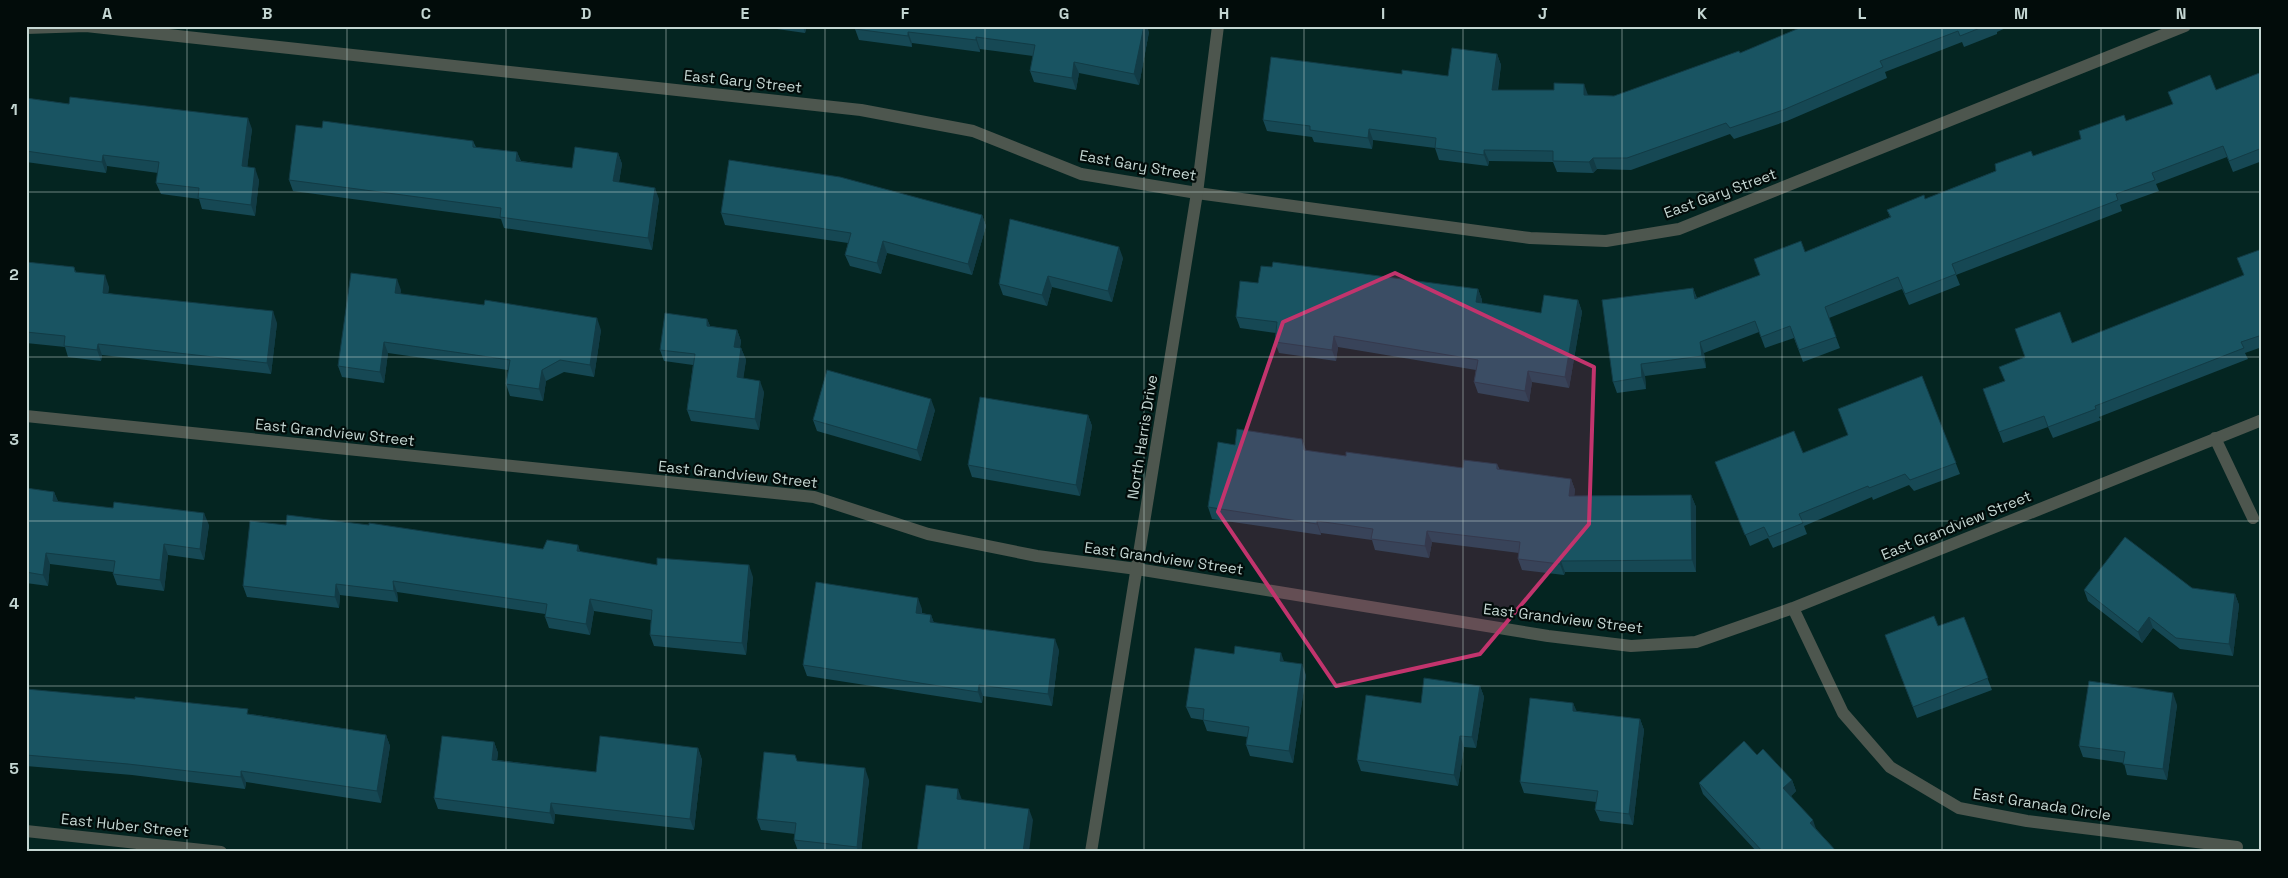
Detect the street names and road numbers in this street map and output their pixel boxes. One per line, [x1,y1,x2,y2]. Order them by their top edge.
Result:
street label: East Gary Street [683,65,803,97]
street label: East Gary Street [1078,145,1198,185]
street label: East Gary Street [1661,164,1779,222]
street label: North Harris Drive [1123,373,1161,501]
street label: East Grandview Street [254,414,416,450]
street label: East Grandview Street [657,456,819,492]
street label: East Grandview Street [1878,486,2034,564]
street label: East Grandview Street [1083,537,1245,579]
street label: East Grandview Street [1482,599,1644,637]
street label: East Granada Circle [1972,784,2112,824]
street label: East Huber Street [60,809,190,841]

